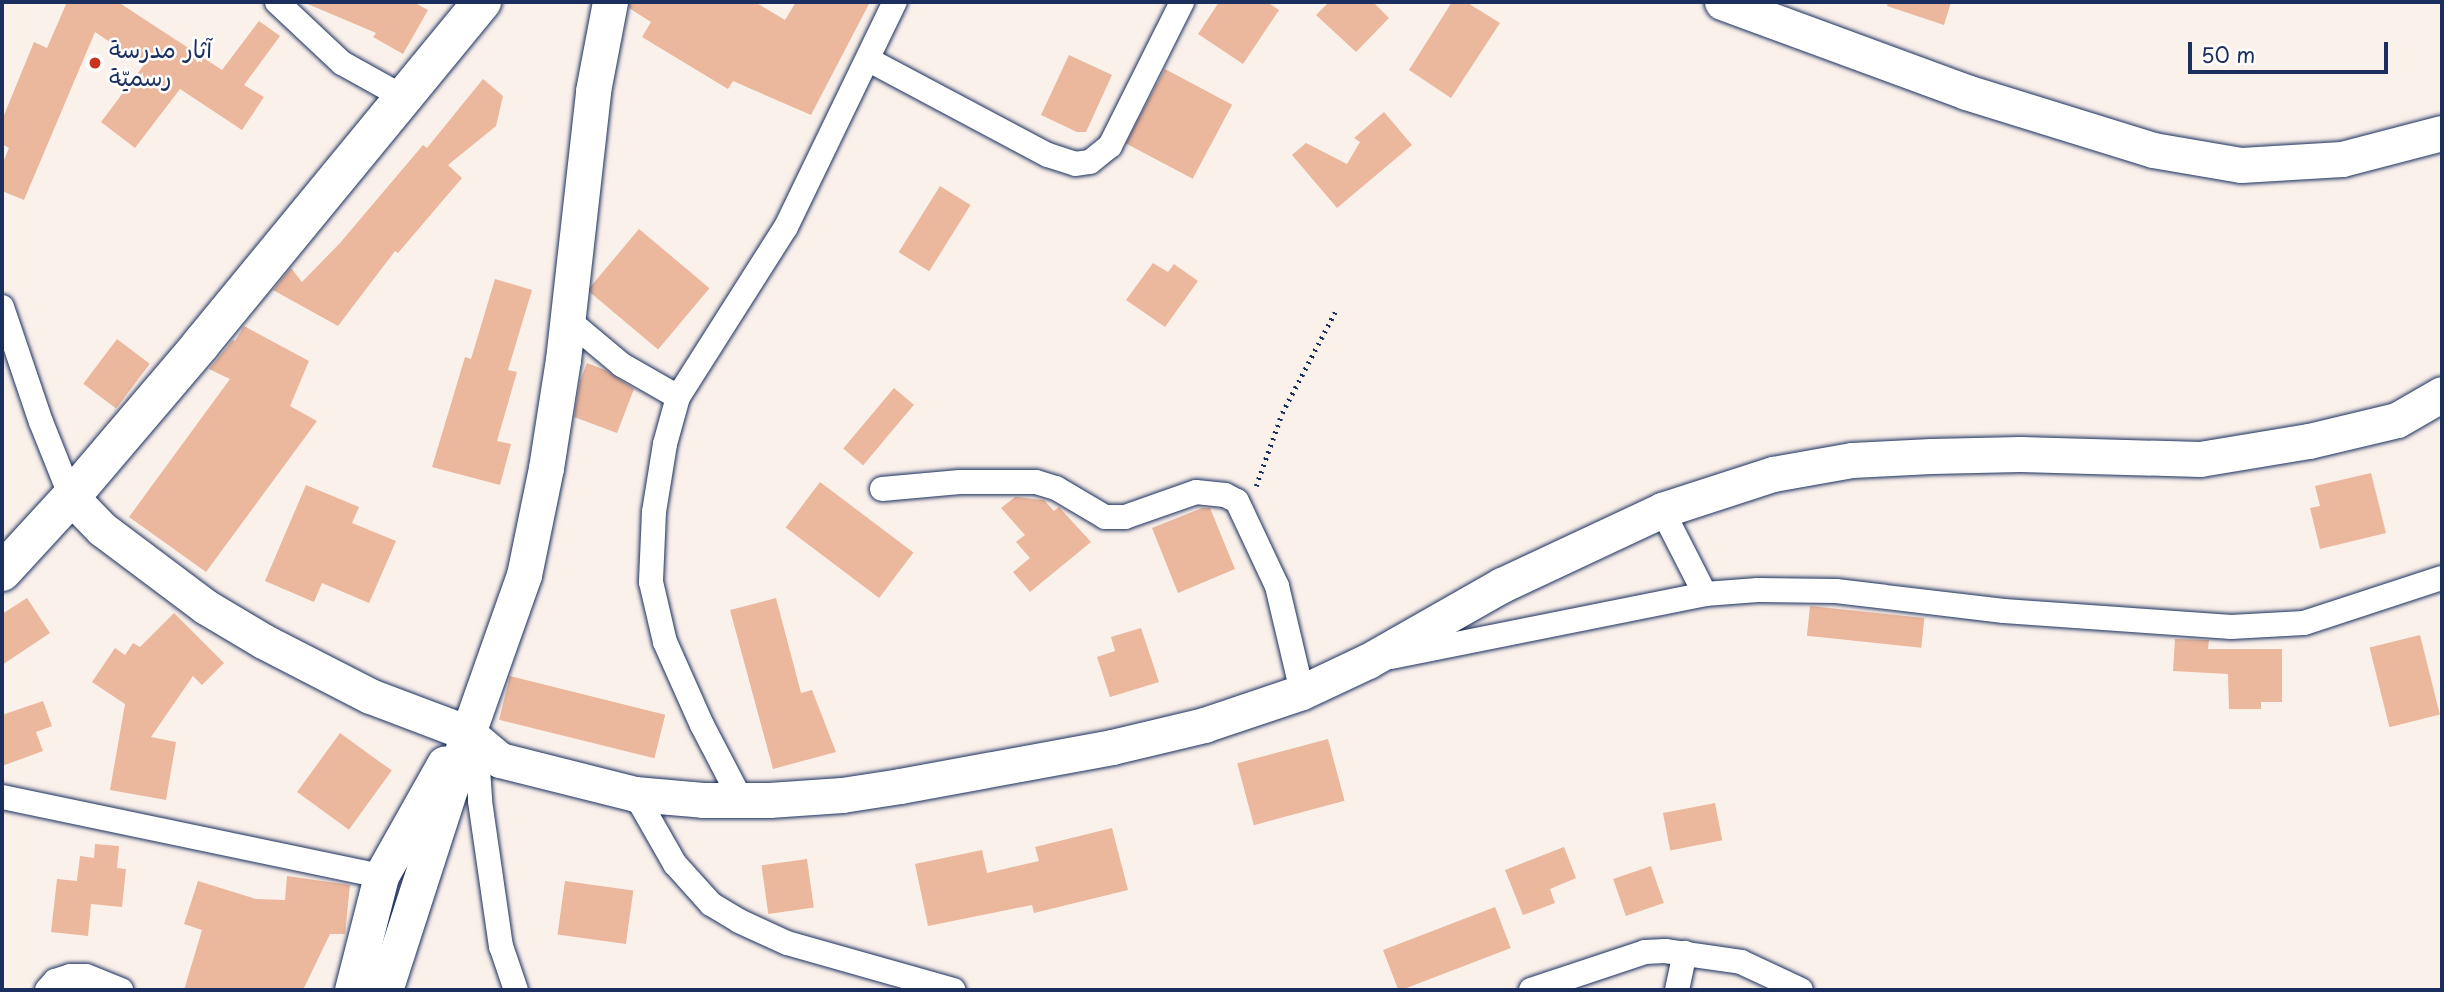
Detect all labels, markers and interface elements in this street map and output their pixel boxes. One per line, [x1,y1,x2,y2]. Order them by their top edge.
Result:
scale bar [2192,28,2392,72]
place label: آثار مدرسة رسميّة [109,35,212,91]
text: 50 m [2201,38,2255,70]
marker: آثار مدرسة رسميّة [87,55,103,71]

